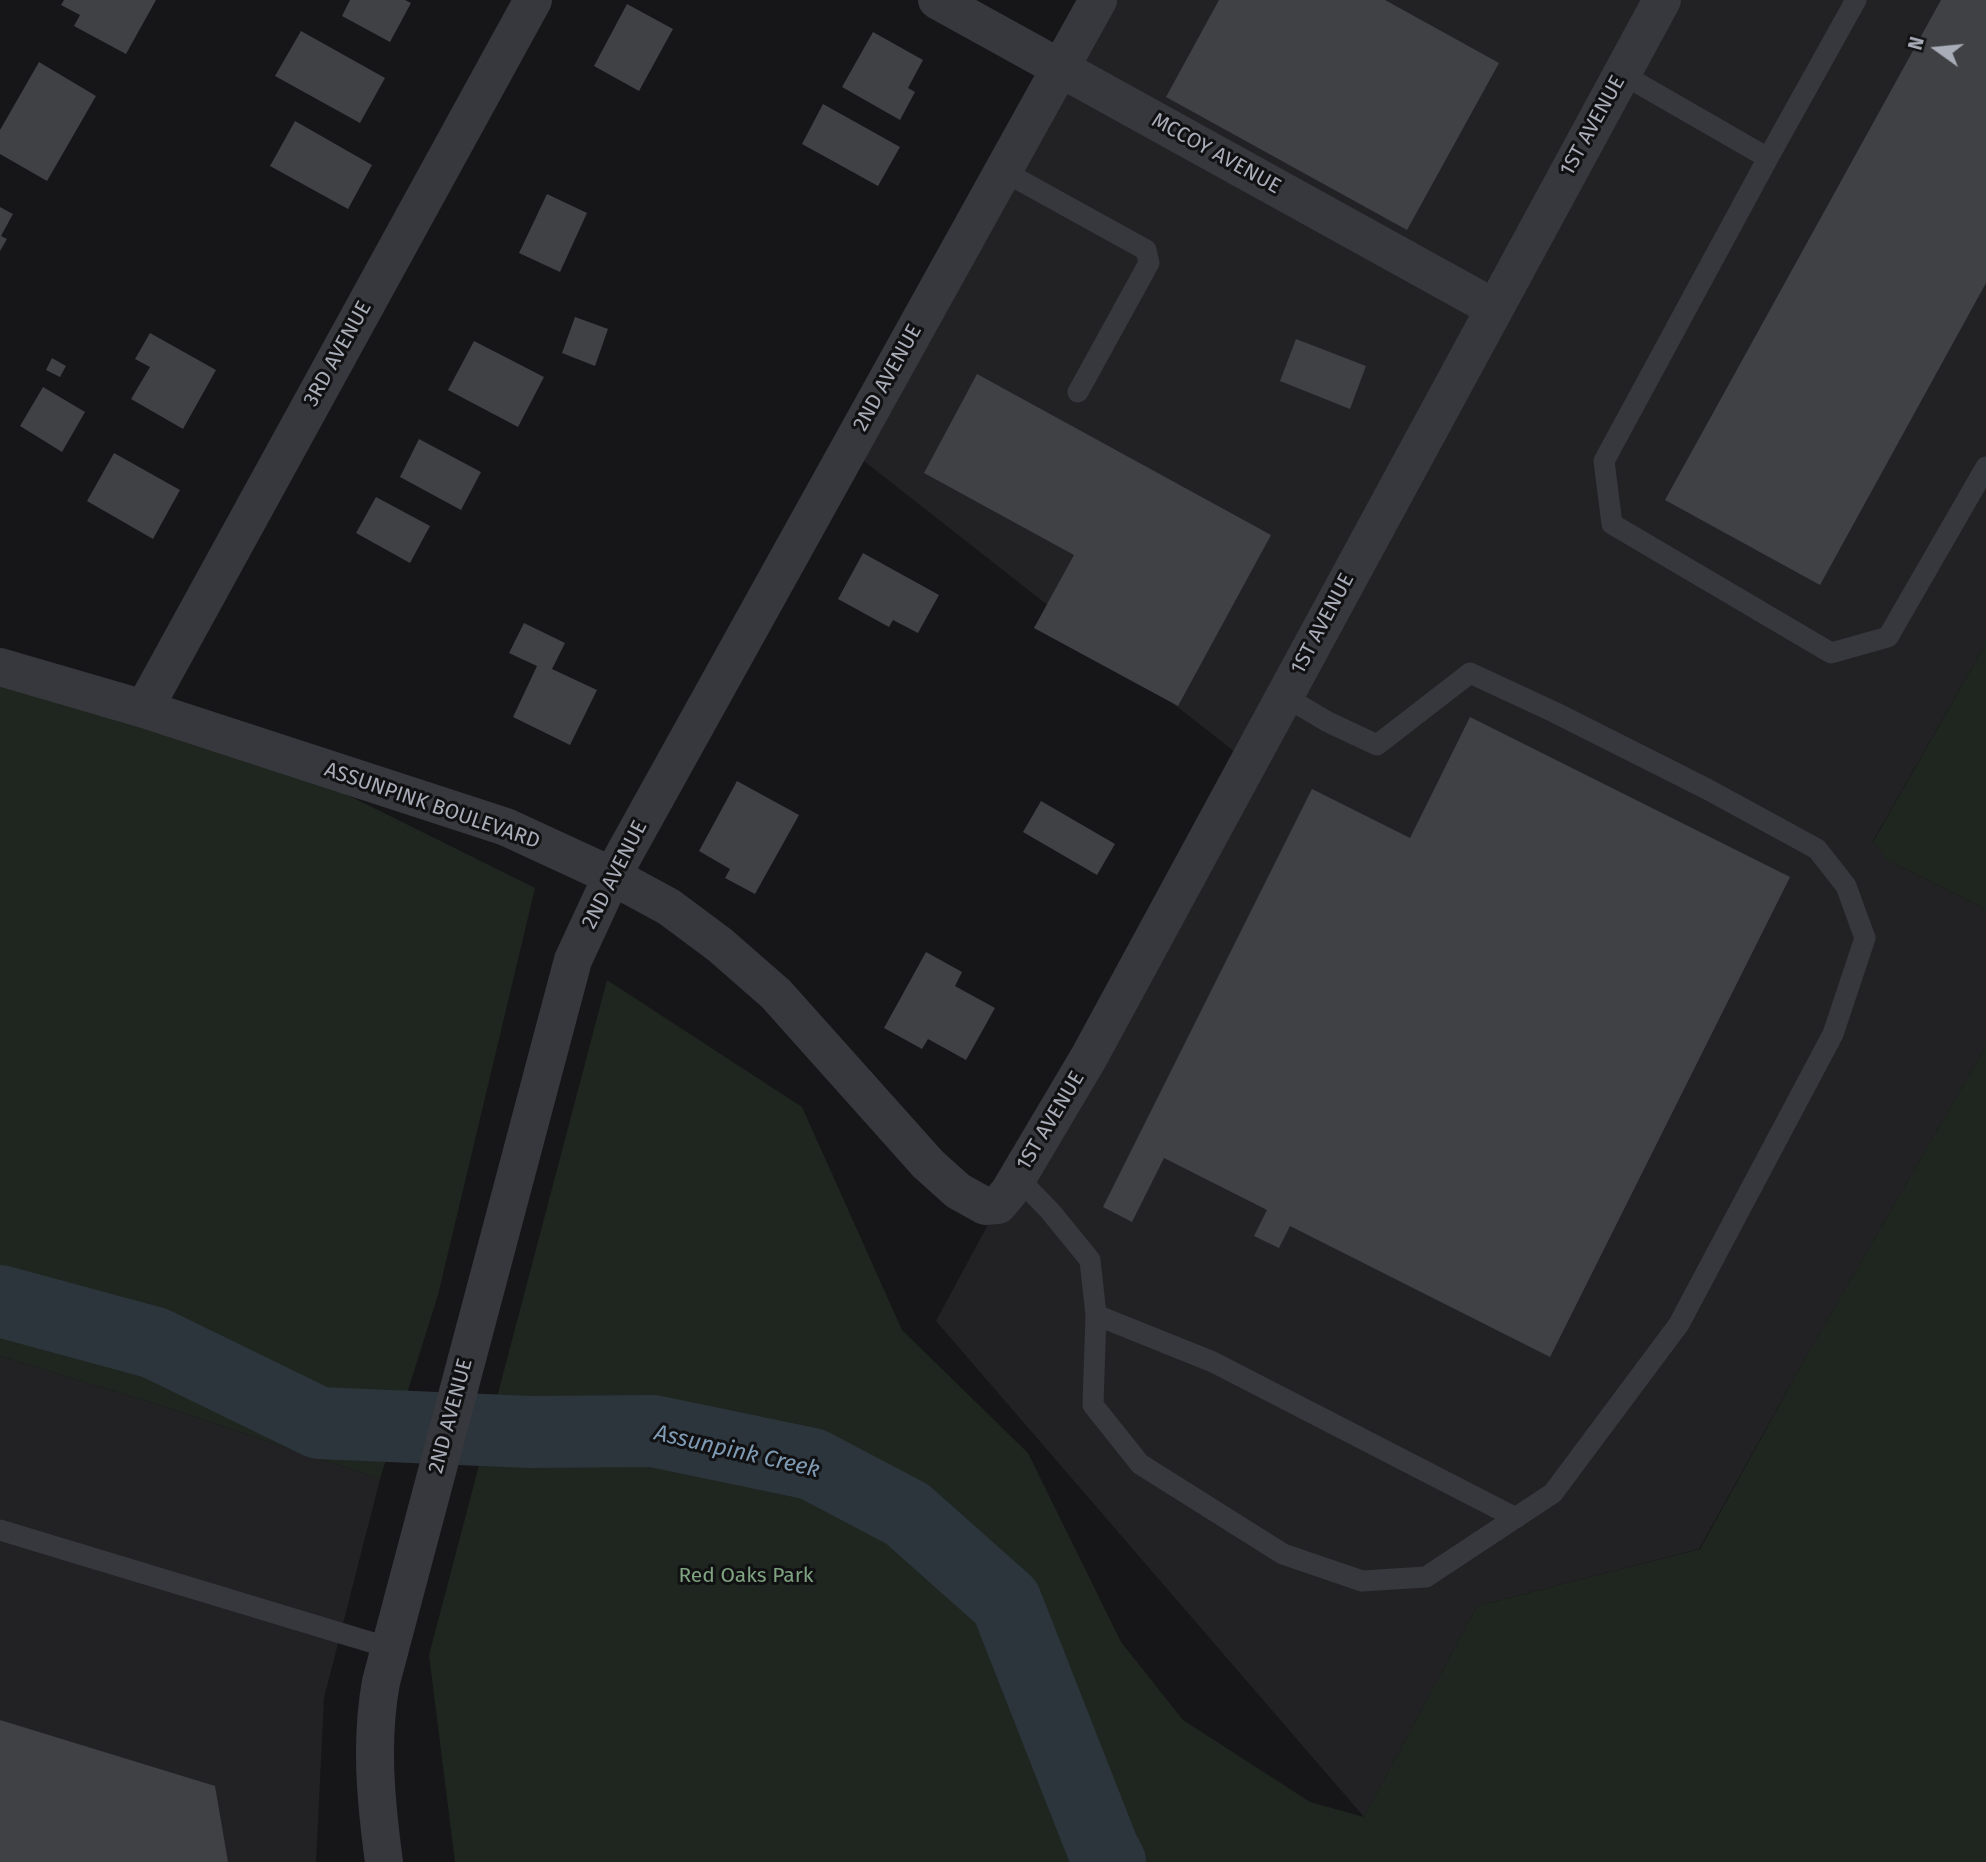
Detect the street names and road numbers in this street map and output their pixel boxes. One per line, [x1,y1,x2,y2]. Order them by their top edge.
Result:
street label: 1ST AVENUE [1555,72,1631,180]
street label: MCCOY AVENUE [1147,108,1285,200]
street label: 3RD AVENUE [299,297,377,411]
street label: 2ND AVENUE [848,320,928,436]
street label: 1ST AVENUE [1286,569,1360,679]
street label: ASSUNPINK BOULEVARD [321,757,543,855]
street label: 2ND AVENUE [577,817,653,933]
street label: 1ST AVENUE [1012,1067,1090,1175]
street label: 2ND AVENUE [424,1356,478,1476]

